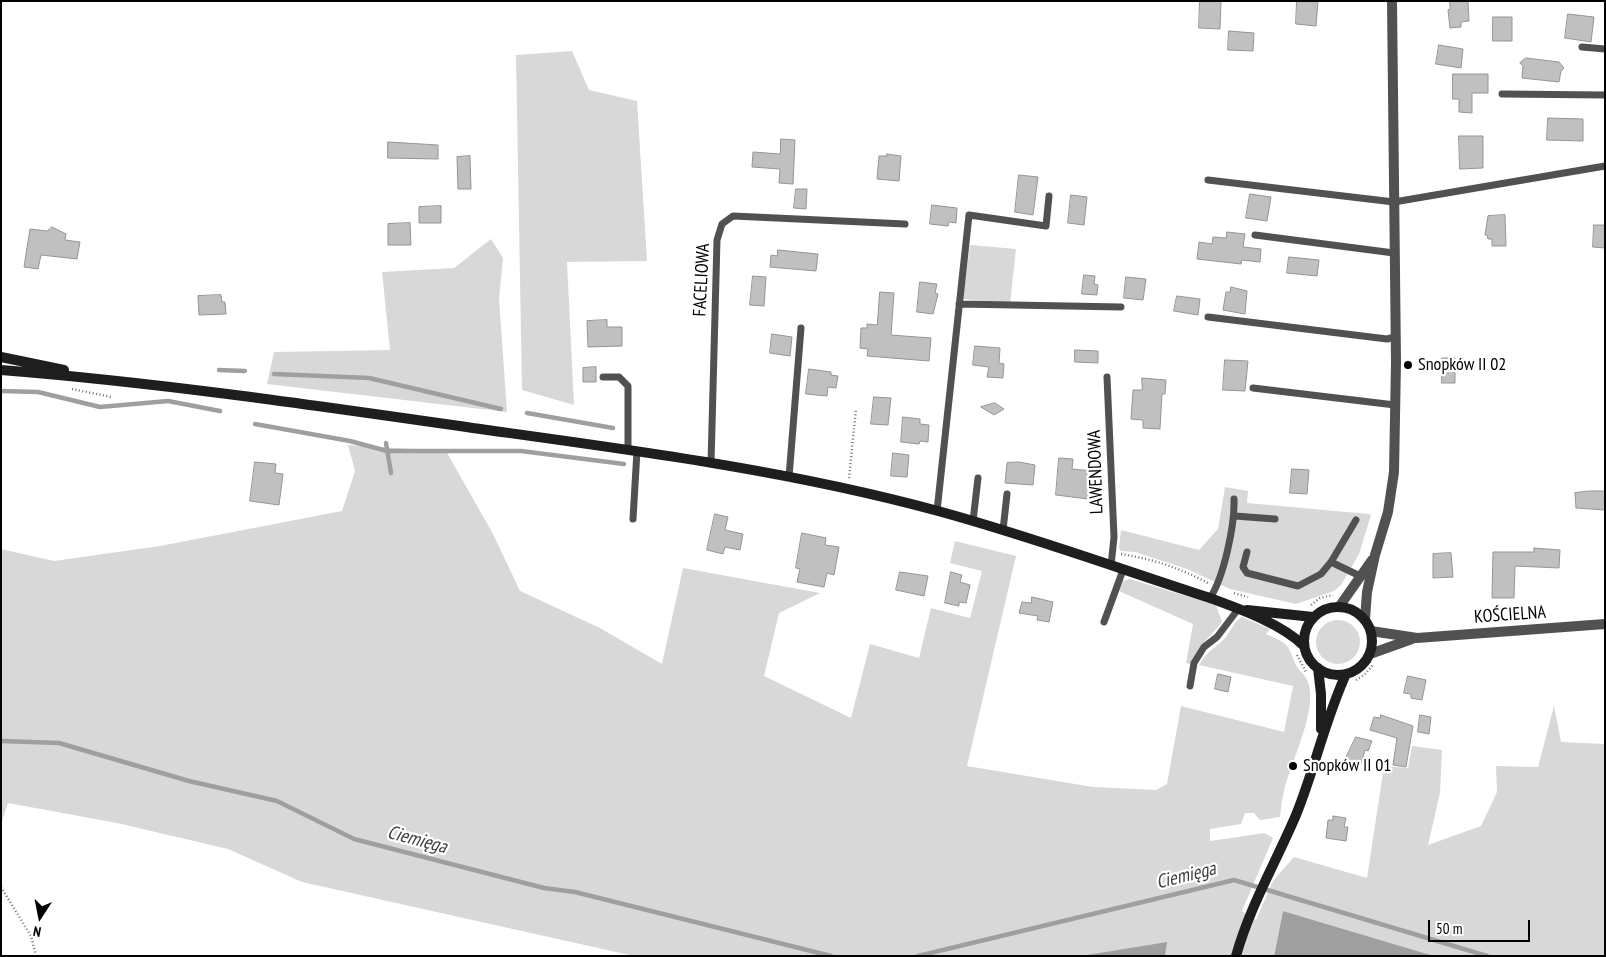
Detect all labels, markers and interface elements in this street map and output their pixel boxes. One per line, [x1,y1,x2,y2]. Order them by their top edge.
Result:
street label: FACELIOWA [689,243,715,317]
place label: Snopków II 02 [1418,354,1506,376]
marker: Snopków II 02 [1402,359,1414,371]
street label: LAWENDOWA [1084,429,1108,515]
street label: KOŚCIELNA [1473,602,1547,628]
place label: Snopków II 01 [1303,755,1391,777]
marker: Snopków II 01 [1287,760,1299,772]
water label: Ciemięga [385,821,449,859]
water label: Ciemięga [1154,858,1218,894]
north arrow [15,892,65,942]
scale bar [1431,910,1534,942]
text: 50 m [1436,919,1462,938]
text: N [32,922,43,941]

